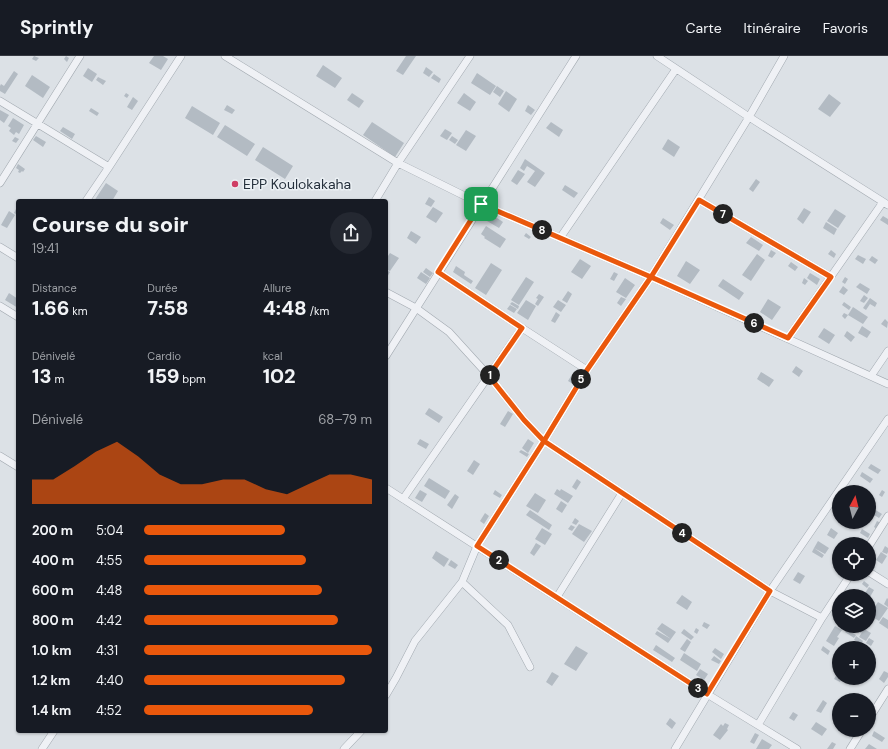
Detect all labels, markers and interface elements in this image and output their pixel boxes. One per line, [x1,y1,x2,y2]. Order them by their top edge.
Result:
text: Sprintly [20,15,93,40]
text: Carte [686,19,722,37]
text: Itinéraire [744,19,801,37]
text: Favoris [823,19,868,37]
place label: EPP Koulokakaha [243,175,351,193]
marker: EPP Koulokakaha [230,179,240,189]
pin [464,187,498,221]
icon: arrive [470,193,492,215]
pin: 7 [713,204,733,224]
text: 7 [720,207,726,221]
text: Course du soir [32,210,188,239]
button: share [330,212,372,254]
pin: 8 [532,220,552,240]
text: 8 [539,223,545,237]
text: 19:41 [32,240,59,257]
text: Distance [32,281,77,295]
text: Durée [147,281,178,295]
text: Allure [263,281,291,295]
text: 1.66 [32,295,69,321]
text: 7:58 [147,295,188,321]
text: 4:48 [263,295,307,321]
text: km [69,304,88,318]
text: /km [307,304,329,318]
pin: 6 [744,313,764,333]
text: 6 [751,316,757,330]
text: Dénivelé [32,349,75,363]
text: Cardio [147,349,181,363]
text: kcal [263,349,283,363]
text: 13 [32,363,51,389]
text: 159 [147,363,179,389]
text: 102 [263,363,296,389]
pin: 1 [480,365,500,385]
text: 1 [488,368,492,382]
pin: 5 [571,369,591,389]
text: m [51,372,64,386]
text: bpm [179,372,206,386]
text: 5 [578,372,584,386]
text: Dénivelé [32,411,83,428]
text: 68–79 m [318,411,372,428]
north arrow [832,485,876,529]
map controls [832,485,876,737]
text: 200 m [32,522,73,539]
text: 5:04 [96,522,123,539]
pin: 4 [672,523,692,543]
text: 4 [678,526,686,540]
button: locate [832,537,876,581]
pin: 2 [489,550,509,570]
text: 400 m [32,552,74,569]
text: 4:55 [96,552,122,569]
text: 2 [496,553,502,567]
text: 600 m [32,582,74,599]
text: 4:48 [96,582,122,599]
button: layers [832,589,876,633]
text: 800 m [32,612,74,629]
text: 4:42 [96,612,122,629]
button: + [832,641,876,685]
text: 1.0 km [32,642,71,659]
text: 4:31 [96,642,118,659]
text: 1.2 km [32,672,70,689]
text: 4:40 [96,672,123,689]
pin: 3 [688,678,708,698]
text: 3 [695,681,701,695]
button: − [832,693,876,737]
text: 1.4 km [32,702,71,719]
text: 4:52 [96,702,122,719]

